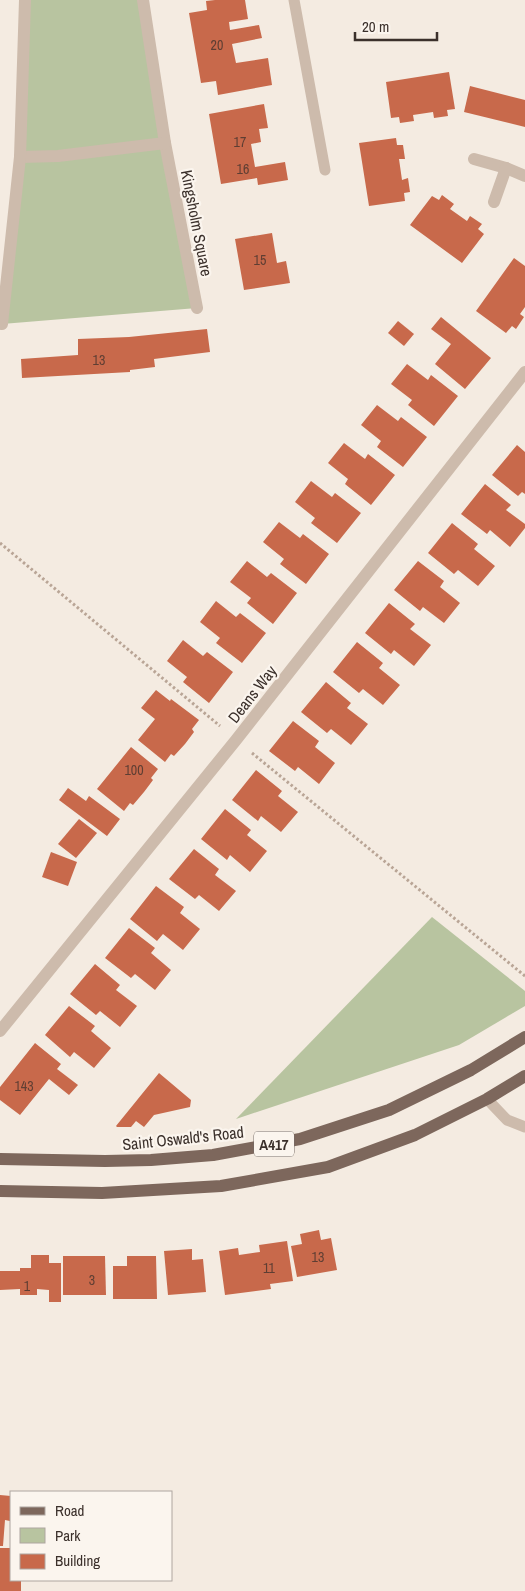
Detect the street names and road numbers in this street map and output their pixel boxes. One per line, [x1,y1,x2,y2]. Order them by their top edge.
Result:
street label: Kingsholm Square [176,168,218,278]
street label: Deans Way [223,660,282,727]
street label: Saint Oswald's Road [121,1121,245,1155]
road number: A417 [254,1132,294,1156]

